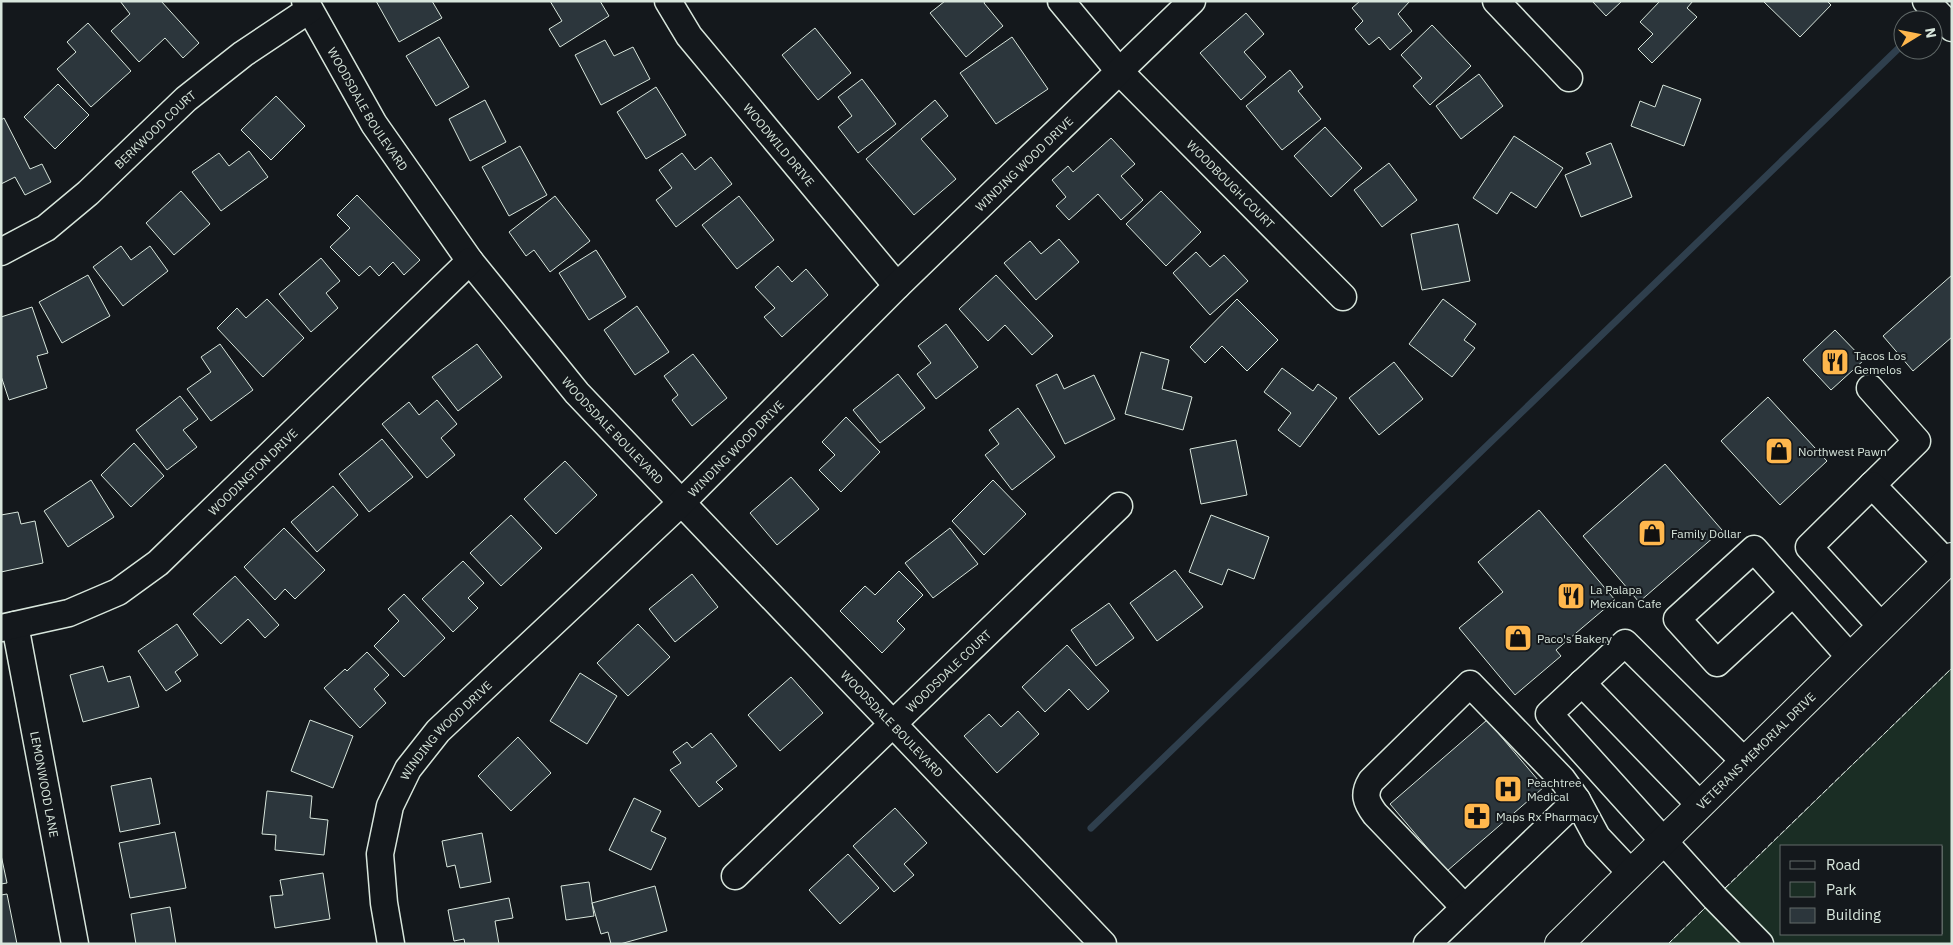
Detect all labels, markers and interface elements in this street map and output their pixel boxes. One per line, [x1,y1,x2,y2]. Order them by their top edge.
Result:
north arrow [1893,10,1943,60]
text: N [1921,26,1941,39]
street label: WOODSDALE BOULEVARD [325,44,412,173]
street label: BERKWOOD COURT [111,87,199,171]
street label: WOODWILD DRIVE [741,100,818,189]
street label: WINDING WOOD DRIVE [972,113,1076,214]
street label: WOODBOUGH COURT [1184,137,1278,231]
restaurant icon: Tacos Los Gemelos [1820,347,1850,377]
place label: Tacos Los Gemelos [1854,348,1906,377]
street label: WOODSDALE BOULEVARD [559,373,667,487]
street label: WINDING WOOD DRIVE [684,397,787,499]
street label: WOODINGTON DRIVE [205,425,300,518]
shop icon: Northwest Pawn [1764,436,1794,466]
place label: Northwest Pawn [1798,444,1887,459]
shop icon: Family Dollar [1637,518,1667,548]
place label: Family Dollar [1671,526,1742,541]
restaurant icon: La Palapa Mexican Cafe [1556,581,1586,611]
place label: La Palapa Mexican Cafe [1590,582,1662,611]
shop icon: Paco's Bakery [1503,623,1533,653]
street label: WOODSDALE COURT [902,626,994,715]
place label: Paco's Bakery [1537,631,1612,646]
street label: WOODSDALE BOULEVARD [838,667,947,780]
street label: WINDING WOOD DRIVE [396,677,495,782]
street label: VETERANS MEMORIAL DRIVE [1693,689,1818,812]
street label: LEMONWOOD LANE [28,730,62,839]
hospital icon: Peachtree Medical [1493,774,1523,804]
place label: Peachtree Medical [1527,775,1582,804]
pharmacy icon: Maps Rx Pharmacy [1462,801,1492,831]
place label: Maps Rx Pharmacy [1496,809,1598,824]
legend [1780,845,1943,935]
text: Road [1826,855,1861,874]
text: Park [1826,880,1856,899]
text: Building [1826,905,1881,924]

